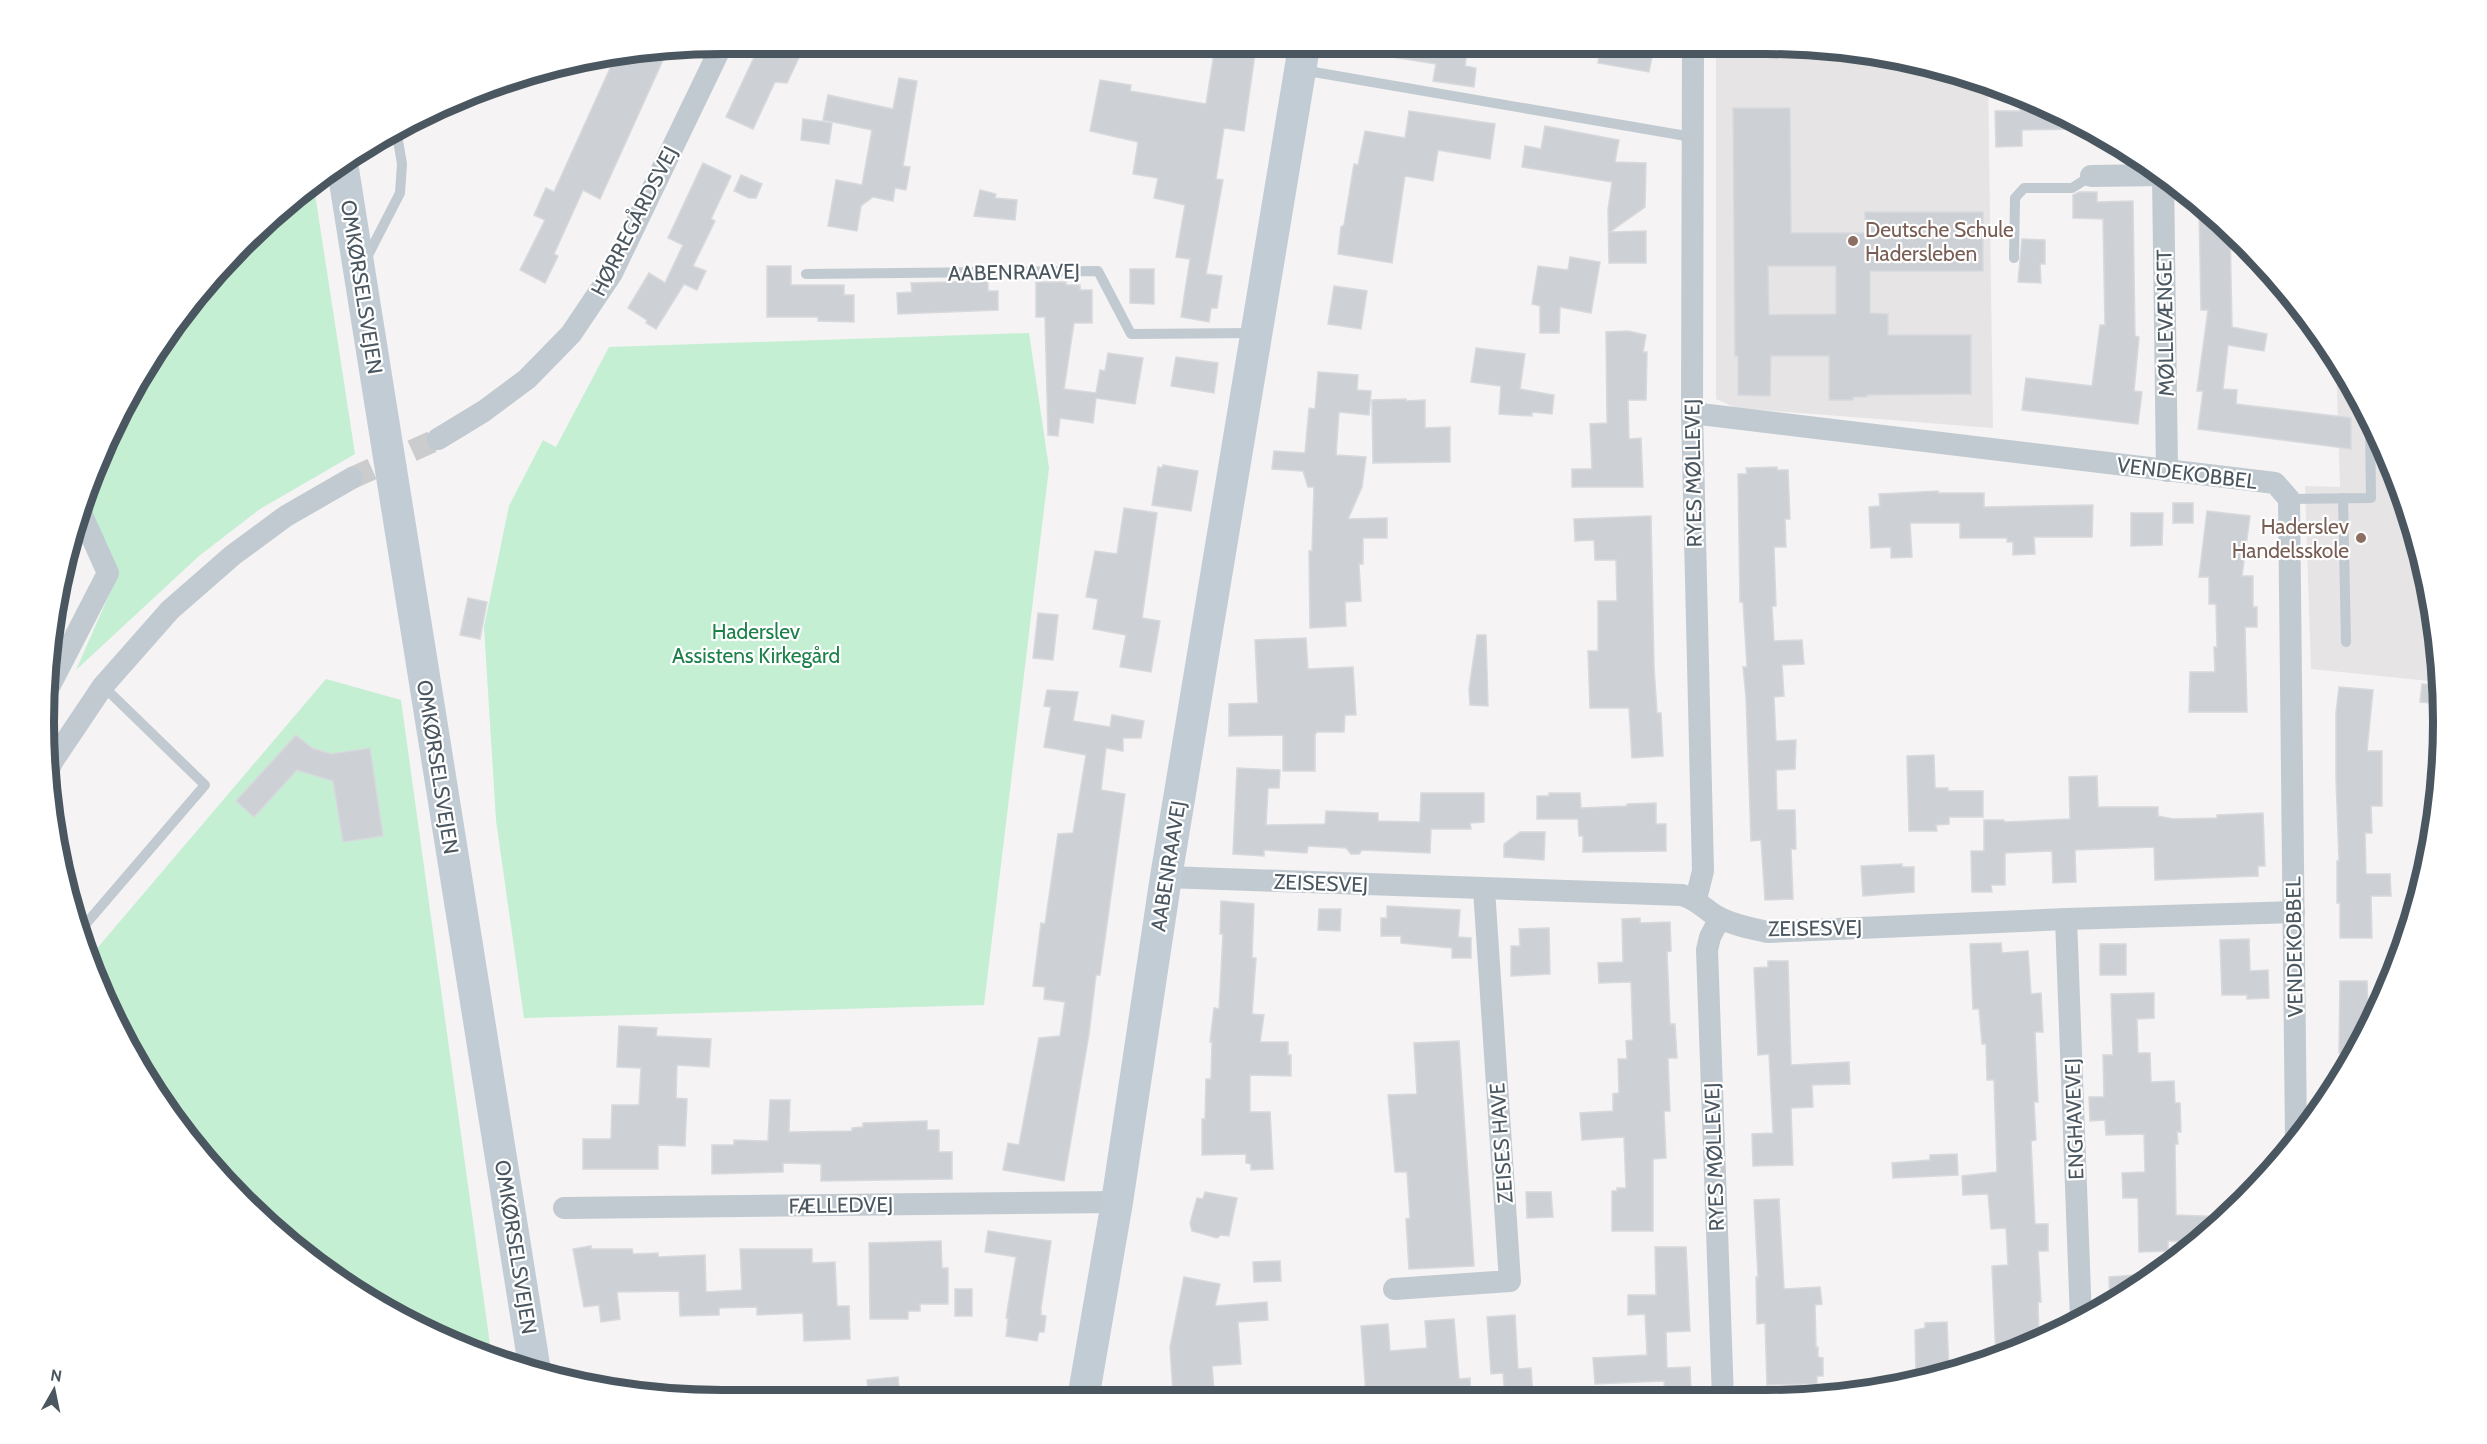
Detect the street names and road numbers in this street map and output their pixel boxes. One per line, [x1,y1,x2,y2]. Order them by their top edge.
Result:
street label: HØRREGÅRDSVEJ [585,141,683,300]
street label: OMKØRSELSVEJEN [336,198,388,376]
street label: MØLLEVÆNGET [2151,249,2179,397]
street label: AABENRAAVEJ [948,258,1080,286]
street label: RYES MØLLEVEJ [1679,399,1707,547]
street label: VENDEKOBBEL [2116,452,2259,494]
street label: OMKØRSELSVEJEN [412,678,464,856]
street label: AABENRAAVEJ [1145,799,1191,933]
street label: ZEISESVEJ [1273,869,1369,897]
street label: VENDEKOBBEL [2280,876,2308,1018]
street label: ZEISESVEJ [1768,915,1862,941]
street label: ENGHAVEVEJ [2059,1058,2089,1180]
street label: ZEISES HAVE [1484,1082,1518,1204]
street label: RYES MØLLEVEJ [1699,1082,1729,1232]
street label: OMKØRSELSVEJEN [490,1158,542,1336]
street label: FÆLLEDVEJ [789,1192,893,1218]

